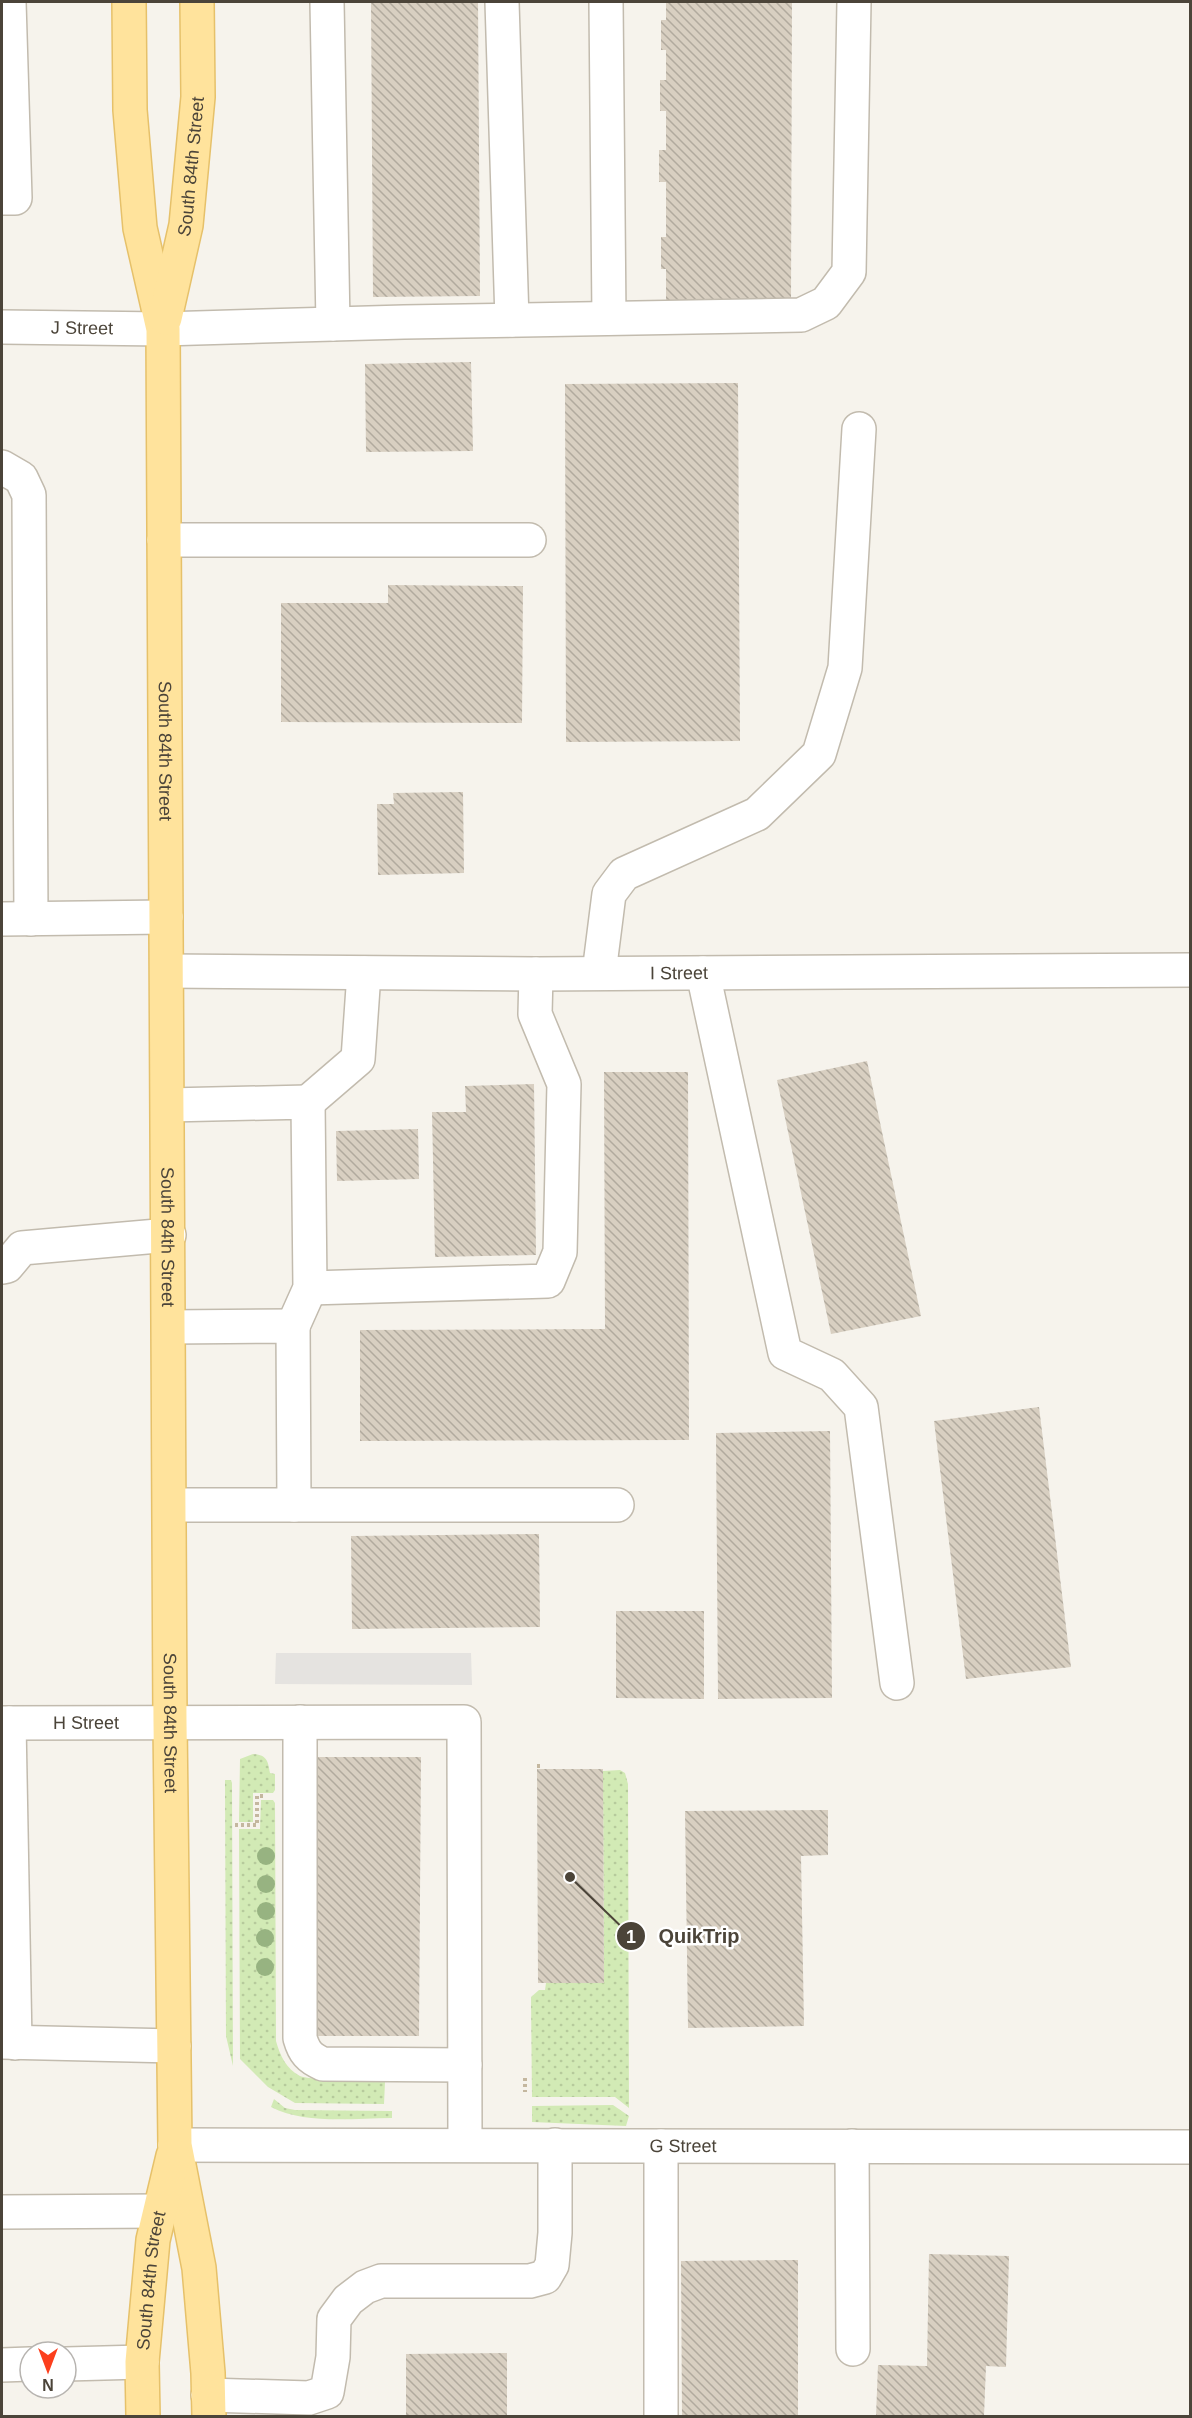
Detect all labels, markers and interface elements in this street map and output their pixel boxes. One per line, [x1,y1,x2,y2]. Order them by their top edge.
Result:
street label: South 84th Street [174,96,208,238]
street label: J Street [51,318,113,338]
street label: South 84th Street [155,681,175,821]
street label: I Street [650,963,708,983]
street label: South 84th Street [157,1167,178,1307]
street label: South 84th Street [160,1653,181,1793]
street label: H Street [53,1713,119,1733]
callout: QuikTrip [616,1917,751,1955]
text: QuikTrip [658,1925,740,1947]
text: 1 [626,1927,636,1947]
street label: G Street [649,2136,717,2156]
street label: South 84th Street [133,2209,170,2351]
north arrow [18,2340,78,2400]
text: N [42,2376,54,2393]

